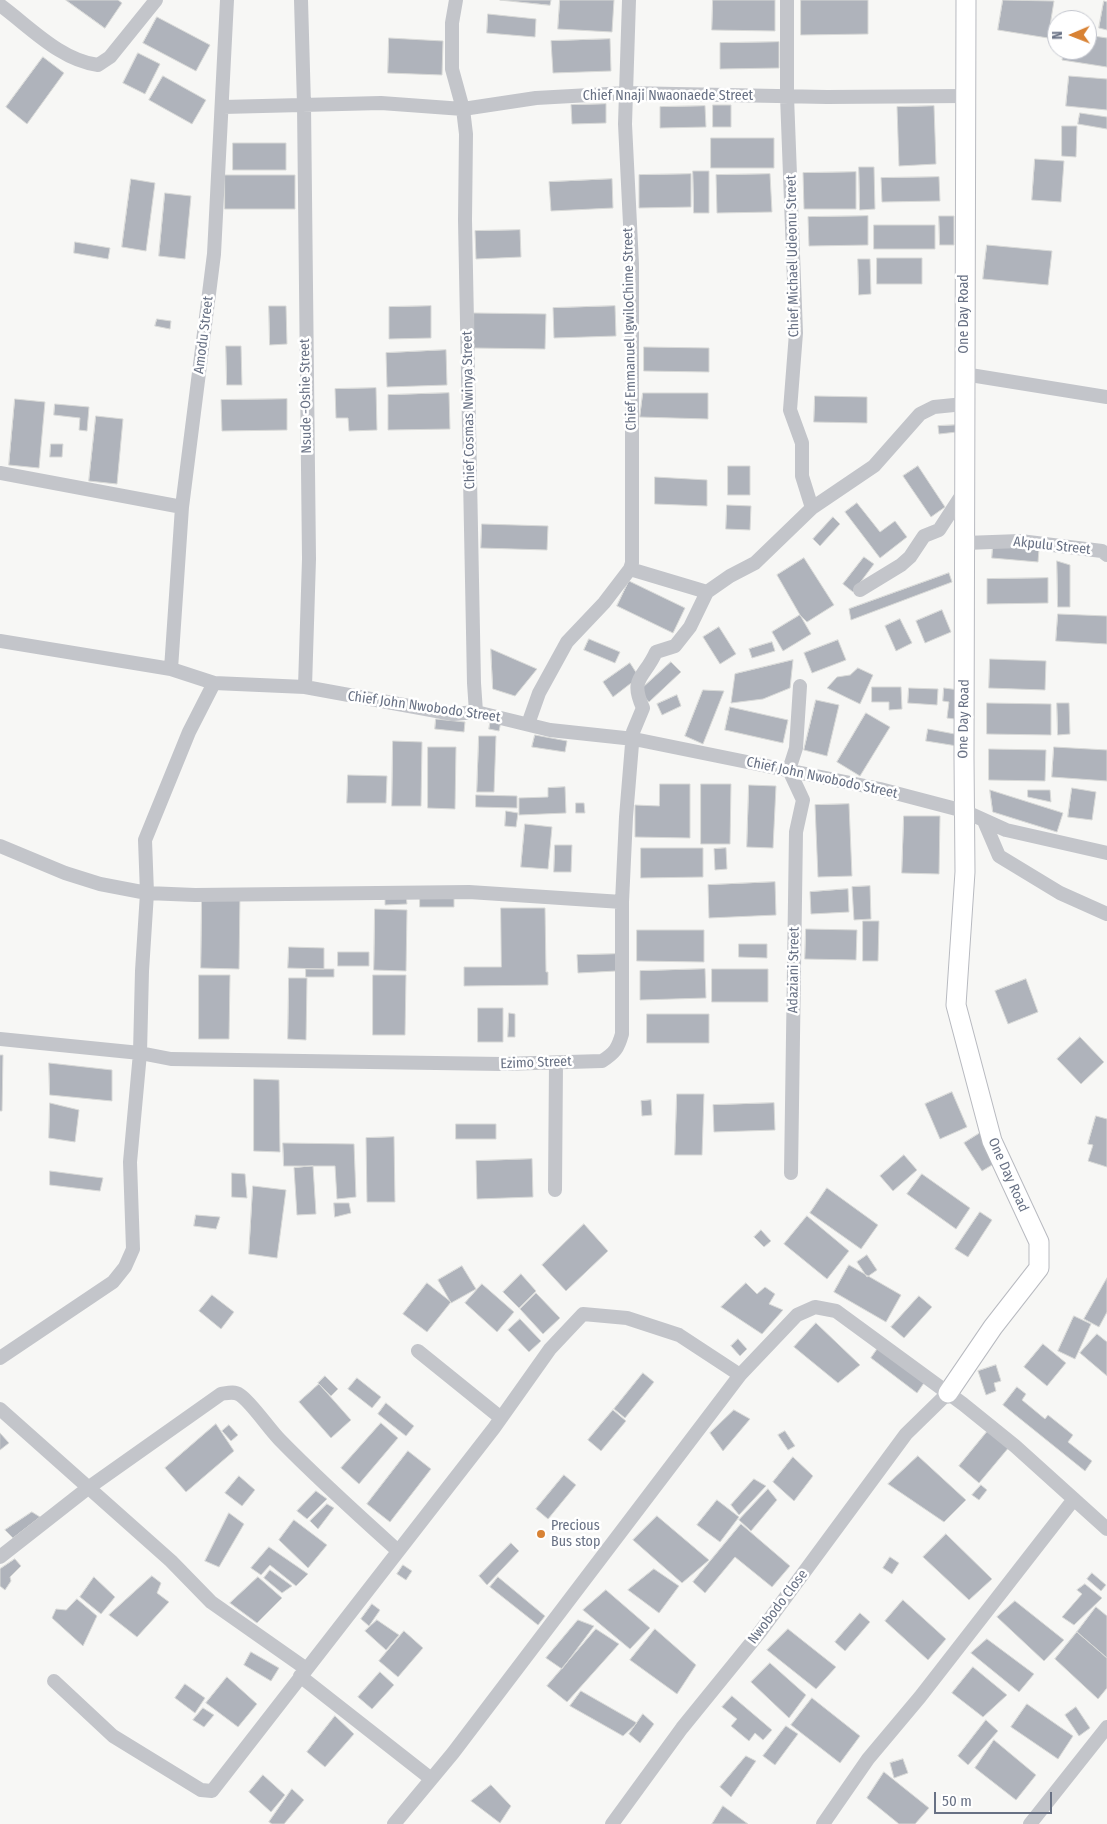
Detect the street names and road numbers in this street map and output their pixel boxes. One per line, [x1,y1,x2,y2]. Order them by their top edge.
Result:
street label: Chief Nnaji Nwaonaede Street [583,88,753,104]
street label: Chief Michael Udeonu Street [783,175,803,337]
street label: Chief Emmanuel IgwiloChime Street [620,227,640,431]
street label: One Day Road [956,274,972,354]
street label: Amodu Street [191,295,217,375]
street label: Chief Cosmas Nwinya Street [459,331,479,489]
street label: Nsude -Oshie Street [297,338,315,454]
street label: Akpulu Street [1013,534,1091,558]
street label: One Day Road [955,679,973,759]
street label: Chief John Nwobodo Street [347,688,501,726]
street label: Chief John Nwobodo Street [745,754,899,802]
street label: Adaziani Street [785,927,803,1013]
street label: Ezimo Street [500,1053,572,1073]
street label: One Day Road [984,1135,1032,1215]
street label: Nwobodo Close [745,1566,811,1648]

